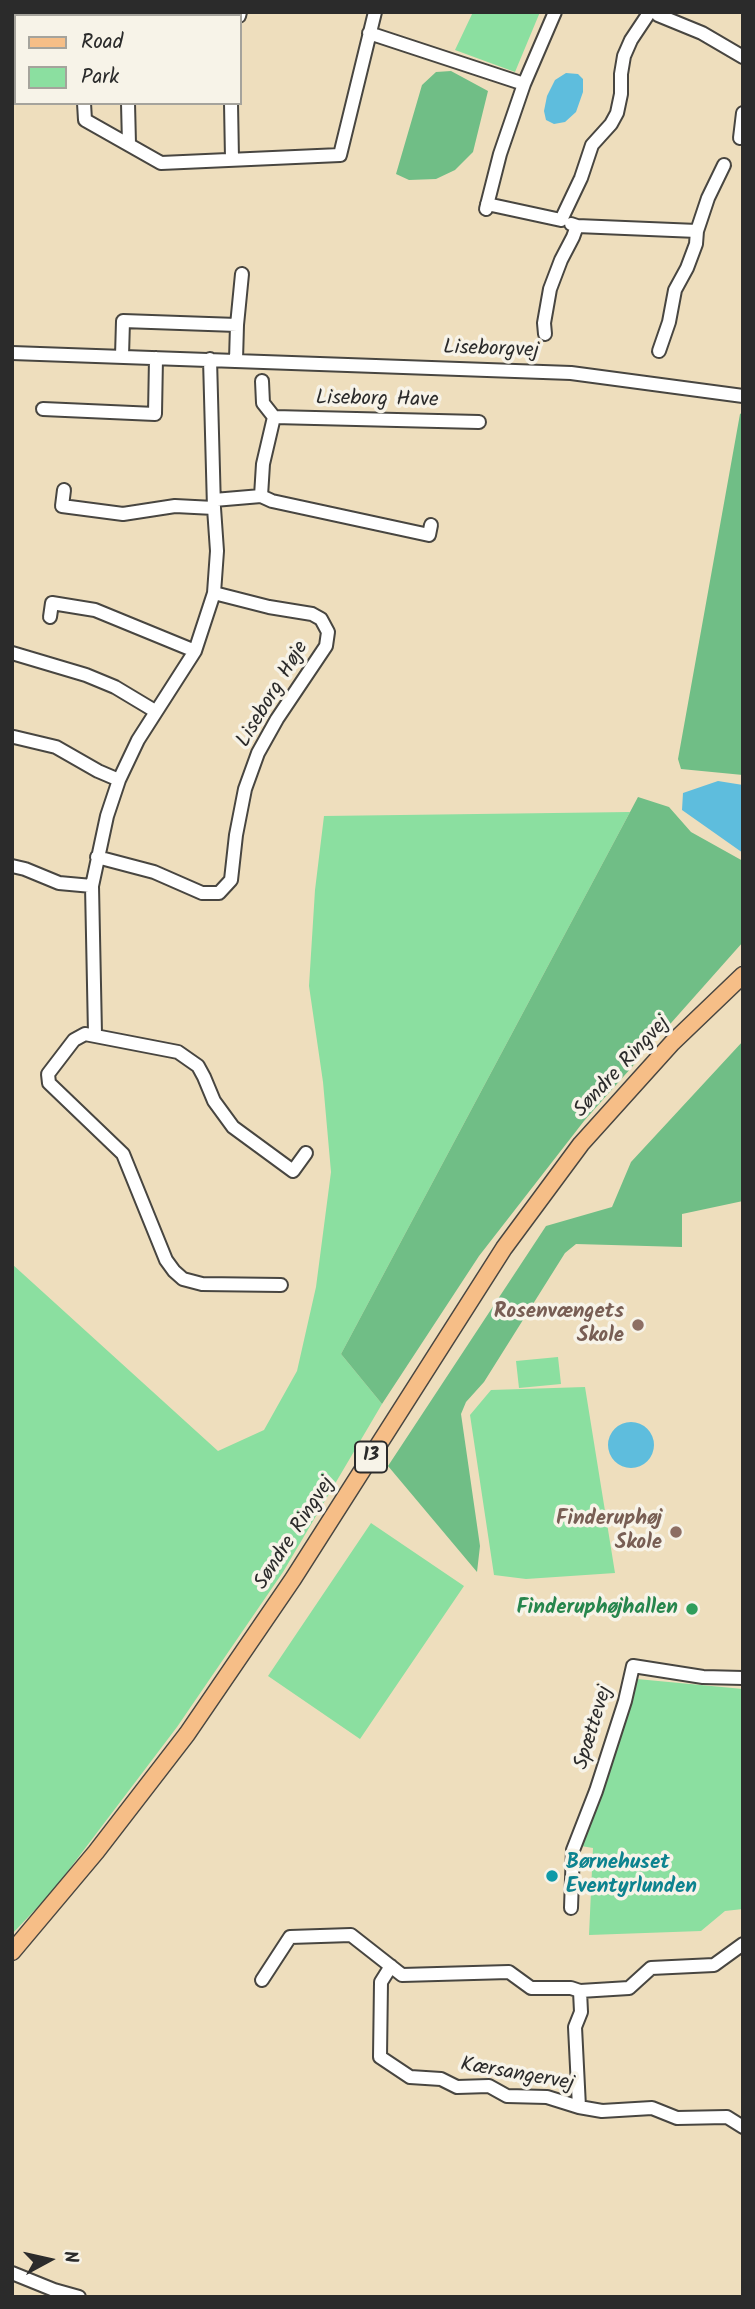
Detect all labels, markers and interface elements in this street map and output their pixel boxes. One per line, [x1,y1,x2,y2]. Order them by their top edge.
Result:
legend [14,14,242,105]
text: Road [81,26,123,59]
text: Park [81,61,119,94]
street label: Liseborgvej [443,337,539,365]
street label: Liseborg Have [315,387,439,415]
street label: Liseborg Høje [233,637,315,753]
street label: Søndre Ringvej [570,1012,676,1124]
place label: Rosenvængets Skole [494,1300,624,1350]
marker: Rosenvængets Skole [630,1317,646,1333]
road number: 13 [355,1442,387,1472]
street label: Søndre Ringvej [250,1473,342,1595]
place label: Finderuphøj Skole [556,1507,662,1557]
marker: Finderuphøj Skole [668,1524,684,1540]
place label: Finderuphøjhallen [516,1596,678,1622]
marker: Finderuphøjhallen [684,1601,700,1617]
street label: Spættevej [570,1683,620,1773]
place label: Børnehuset Eventyrlunden [566,1851,697,1901]
marker: Børnehuset Eventyrlunden [544,1868,560,1884]
street label: Kærsangervej [458,2054,576,2098]
north arrow [14,2225,84,2295]
text: N [54,2249,85,2265]

